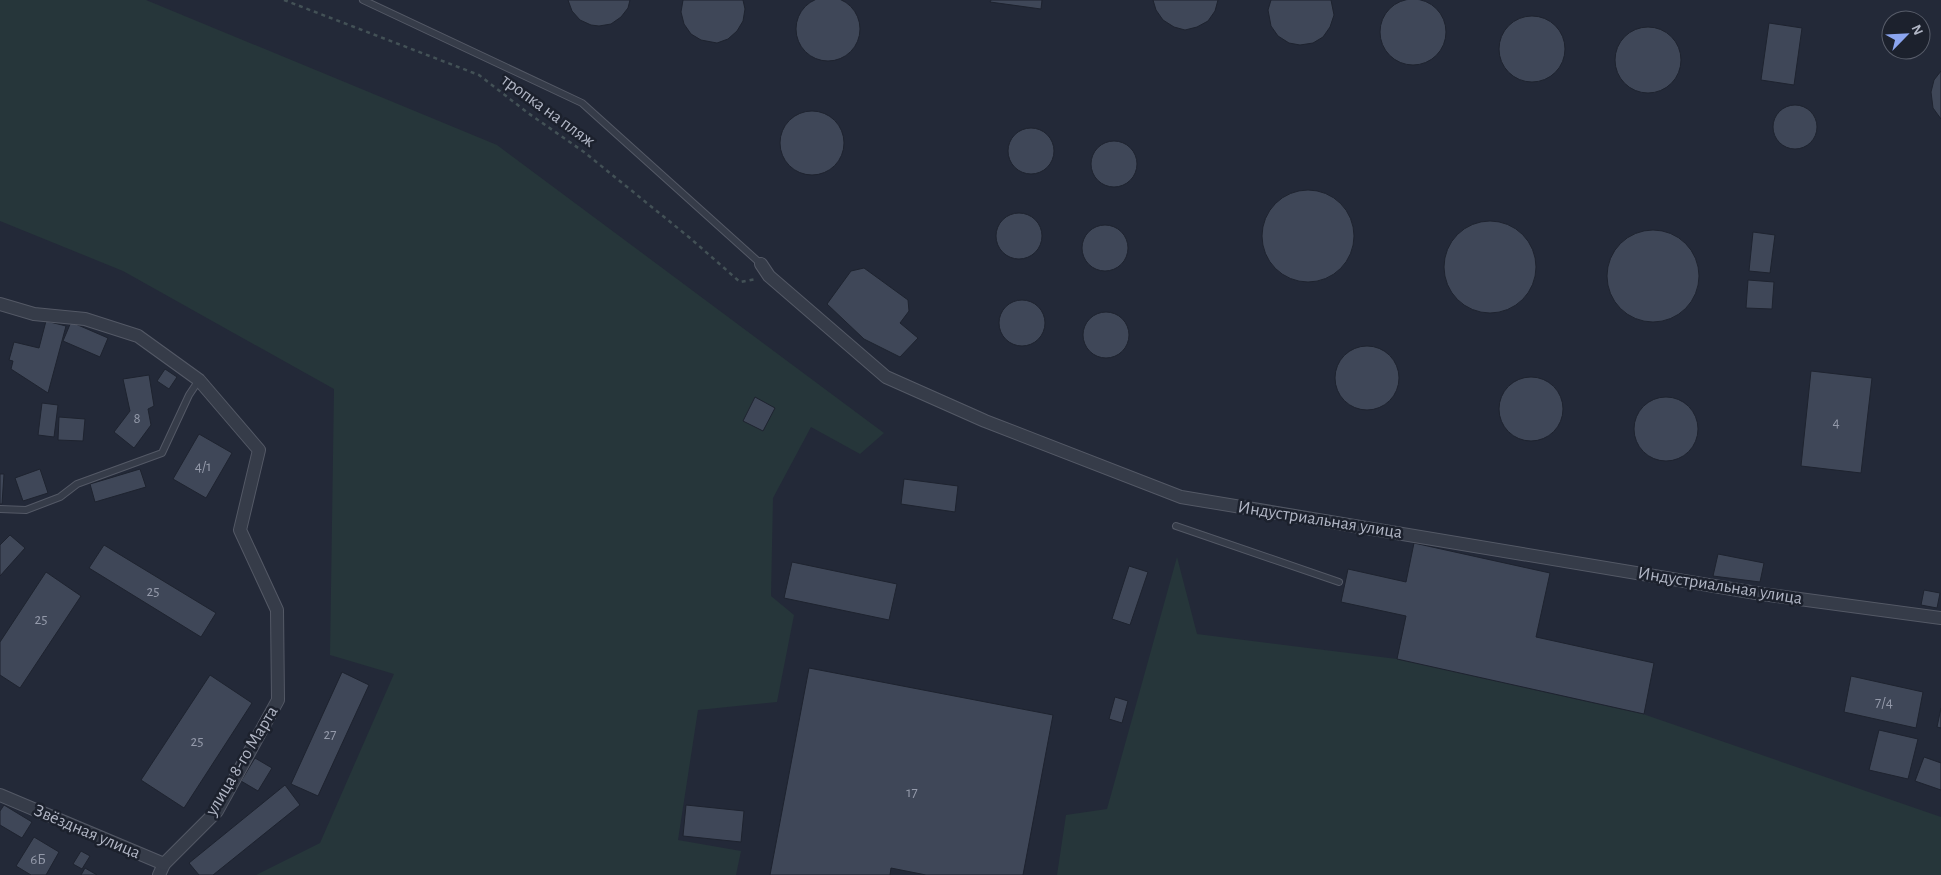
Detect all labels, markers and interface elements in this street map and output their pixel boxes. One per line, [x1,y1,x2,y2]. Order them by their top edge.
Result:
north arrow [1881,10,1931,60]
text: N [1909,23,1925,37]
street label: тропка на пляж [497,71,598,151]
house number: 8 [133,411,141,426]
house number: 4 [1832,415,1840,430]
house number: 4/1 [195,459,211,474]
street label: Индустриальная улица [1236,498,1404,542]
street label: Индустриальная улица [1636,564,1804,608]
house number: 25 [146,584,160,599]
house number: 25 [34,612,48,627]
house number: 7/4 [1875,695,1893,710]
street label: улица 8-го Марта [202,703,282,820]
house number: 27 [323,727,337,742]
house number: 25 [190,734,204,749]
house number: 17 [906,785,918,800]
street label: Звёздная улица [31,801,143,863]
house number: 6Б [30,852,46,867]

